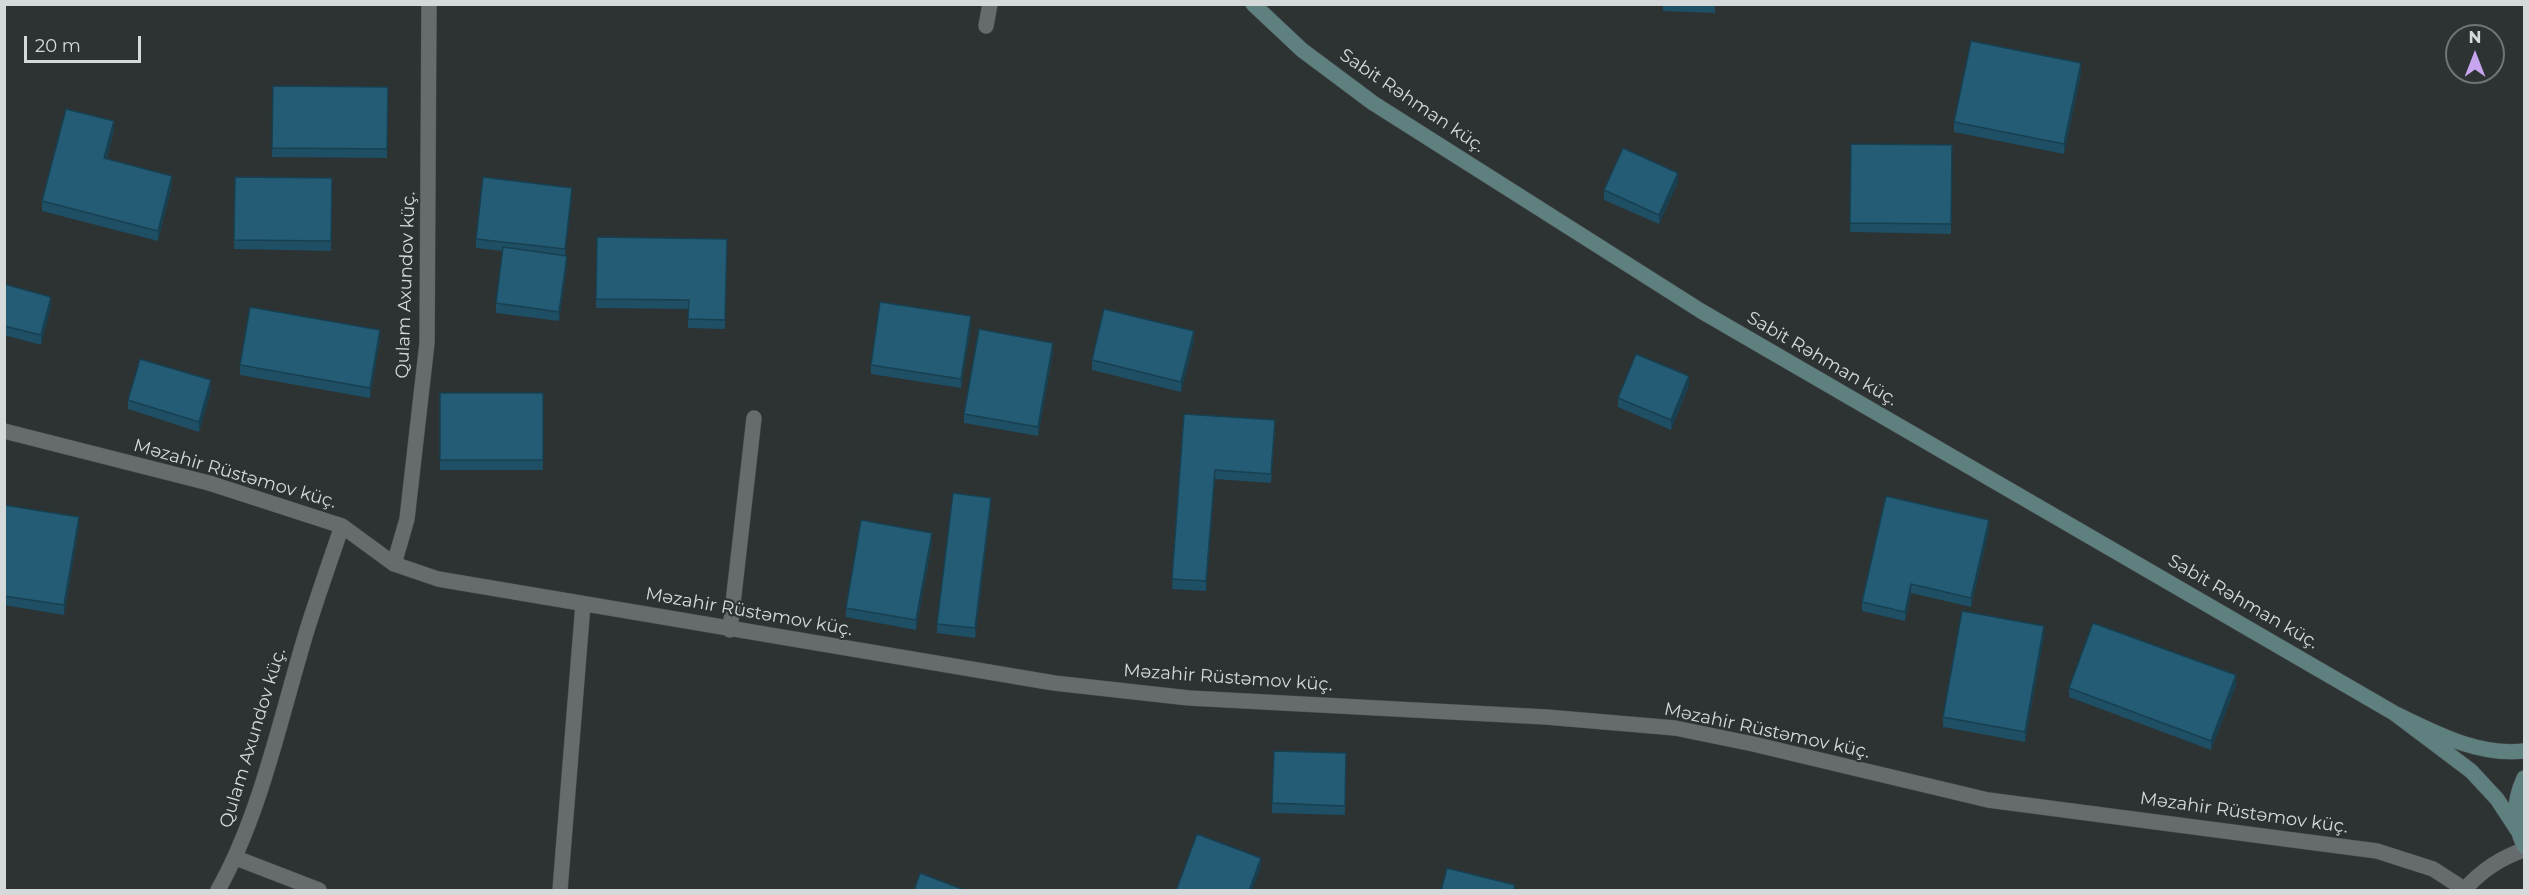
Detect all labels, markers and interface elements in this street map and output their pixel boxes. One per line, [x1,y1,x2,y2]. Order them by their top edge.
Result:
scale bar [27,24,144,62]
north arrow [2445,24,2505,84]
text: N [2469,28,2481,47]
text: 20 m [35,35,81,57]
street label: Sabit Rəhman küç. [1335,44,1489,158]
street label: Qulam Axundov küç. [392,191,420,379]
street label: Sabit Rəhman küç. [1743,307,1901,411]
street label: Məzahir Rüstəmov küç. [131,435,339,513]
street label: Sabit Rəhman küç. [2164,550,2322,654]
street label: Məzahir Rüstəmov küç. [644,583,854,641]
street label: Qulam Axundov küç. [215,645,291,831]
street label: Məzahir Rüstəmov küç. [1123,660,1333,696]
street label: Məzahir Rüstəmov küç. [1662,699,1872,763]
street label: Məzahir Rüstəmov küç. [2139,788,2349,838]

